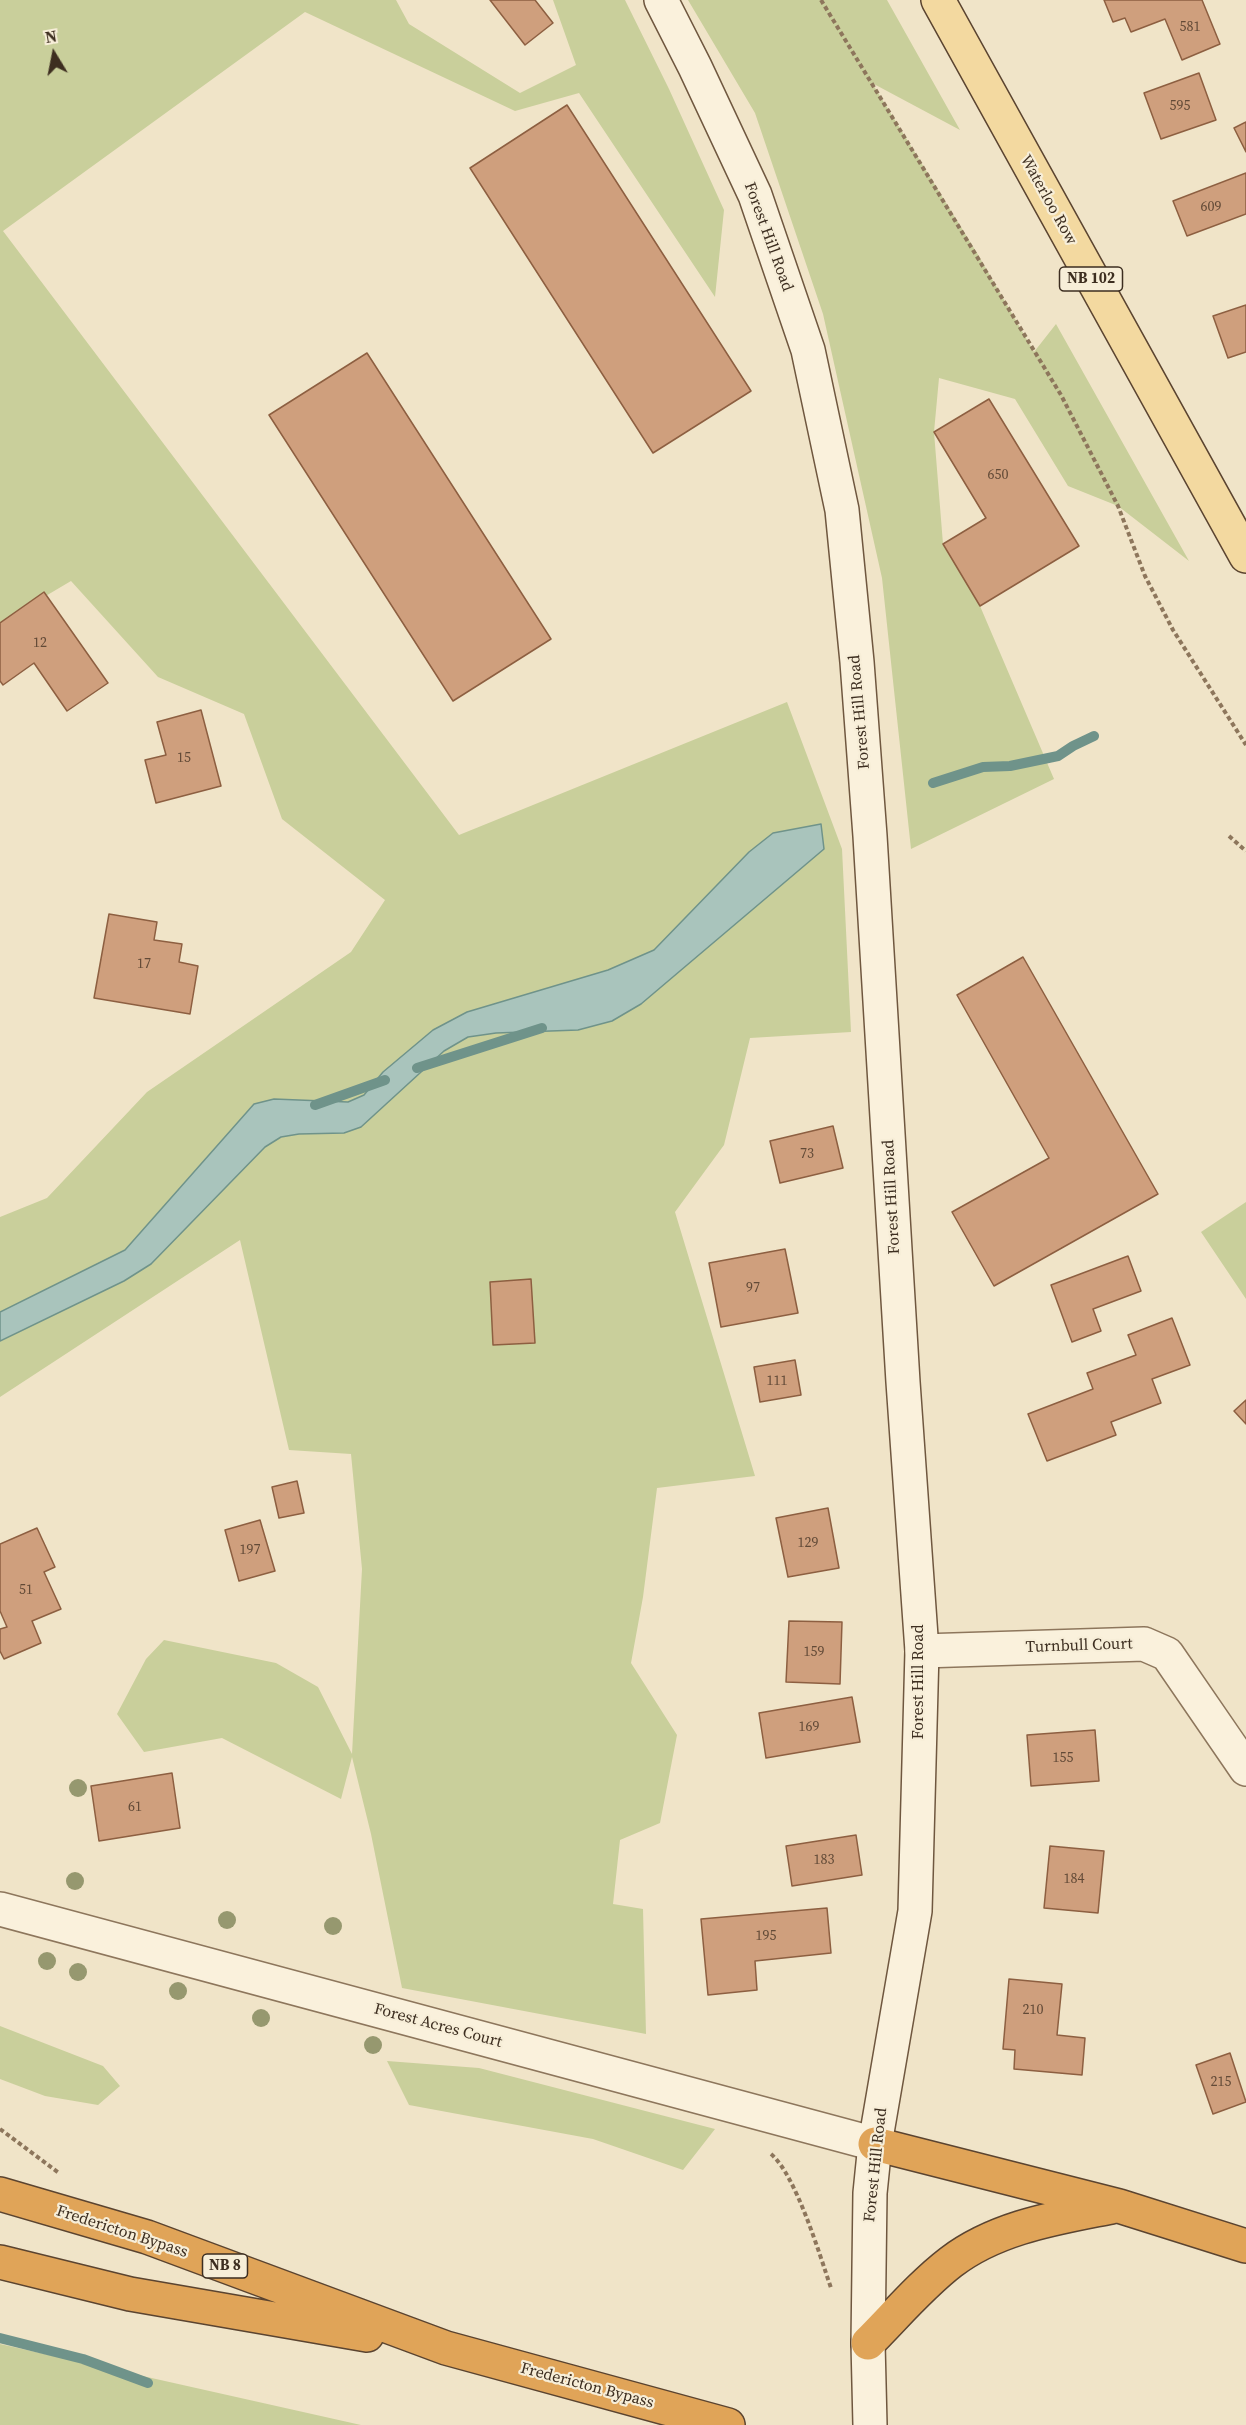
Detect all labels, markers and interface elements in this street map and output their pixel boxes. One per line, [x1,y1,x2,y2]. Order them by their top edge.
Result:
house number: 581 [1180,19,1200,35]
north arrow [24,24,84,84]
text: N [43,24,59,48]
house number: 595 [1170,98,1190,114]
street label: Waterloo Row [1015,152,1081,248]
street label: Forest Hill Road [739,180,797,294]
house number: 609 [1201,199,1221,215]
road number: NB 102 [1060,267,1122,291]
house number: 650 [988,467,1008,483]
house number: 12 [33,635,47,651]
street label: Forest Hill Road [845,654,875,770]
house number: 15 [177,750,191,766]
house number: 17 [137,956,151,972]
street label: Forest Hill Road [879,1139,905,1255]
house number: 73 [800,1146,814,1162]
house number: 97 [746,1280,760,1296]
house number: 111 [767,1373,787,1389]
house number: 129 [798,1535,818,1551]
house number: 197 [240,1542,260,1558]
house number: 51 [19,1582,33,1598]
street label: Forest Hill Road [909,1625,929,1739]
street label: Turnbull Court [1025,1635,1133,1657]
house number: 159 [804,1644,824,1660]
house number: 169 [799,1719,819,1735]
house number: 155 [1053,1750,1073,1766]
house number: 61 [128,1799,142,1815]
house number: 183 [814,1852,834,1868]
house number: 184 [1064,1871,1084,1887]
house number: 195 [756,1928,776,1944]
street label: Forest Acres Court [372,2000,504,2052]
house number: 210 [1023,2002,1043,2018]
house number: 215 [1211,2074,1231,2090]
street label: Forest Hill Road [860,2107,892,2223]
street label: Fredericton Bypass [54,2202,190,2262]
road number: NB 8 [202,2254,248,2278]
street label: Fredericton Bypass [518,2359,656,2413]

